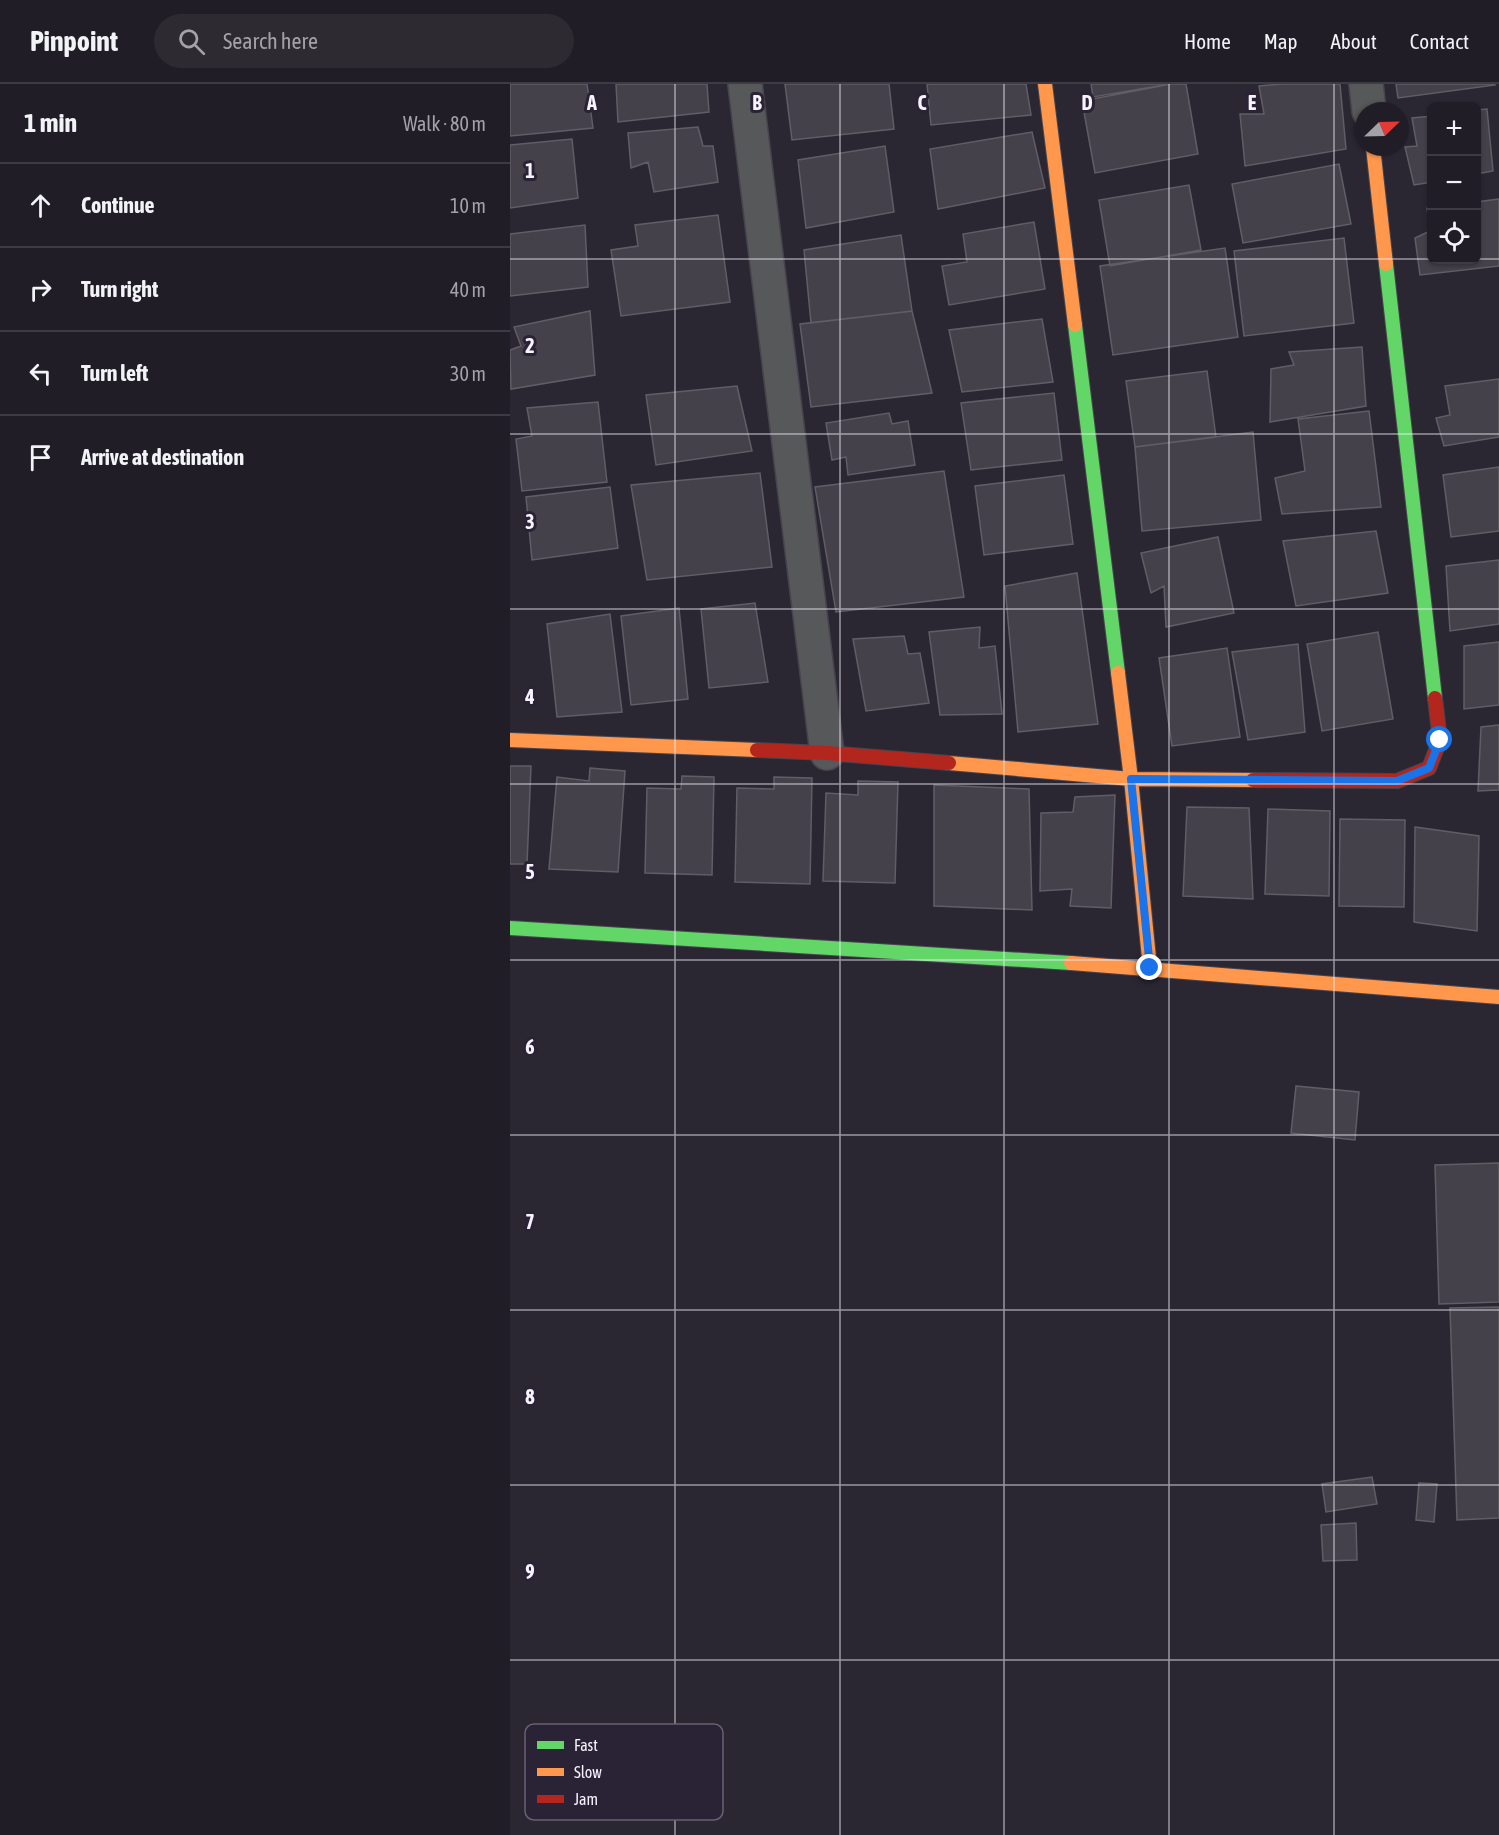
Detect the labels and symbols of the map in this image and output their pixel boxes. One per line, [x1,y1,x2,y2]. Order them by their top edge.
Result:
text: A [586,91,597,114]
text: B [752,91,762,114]
text: C [918,91,927,114]
text: D [1081,91,1093,114]
text: E [1248,91,1257,114]
north arrow [1355,102,1409,156]
text: 1 [525,159,535,182]
text: 2 [525,334,535,357]
text: 3 [525,510,535,533]
text: 4 [524,685,535,708]
route start [1426,726,1452,752]
text: 5 [525,860,535,883]
route end [1136,954,1162,980]
text: 6 [525,1035,535,1058]
text: 7 [525,1210,535,1233]
text: 8 [525,1385,535,1408]
text: 9 [525,1560,535,1583]
legend [525,1724,723,1820]
text: Fast [574,1736,598,1754]
text: Slow [574,1763,602,1781]
text: Jam [574,1790,598,1808]

